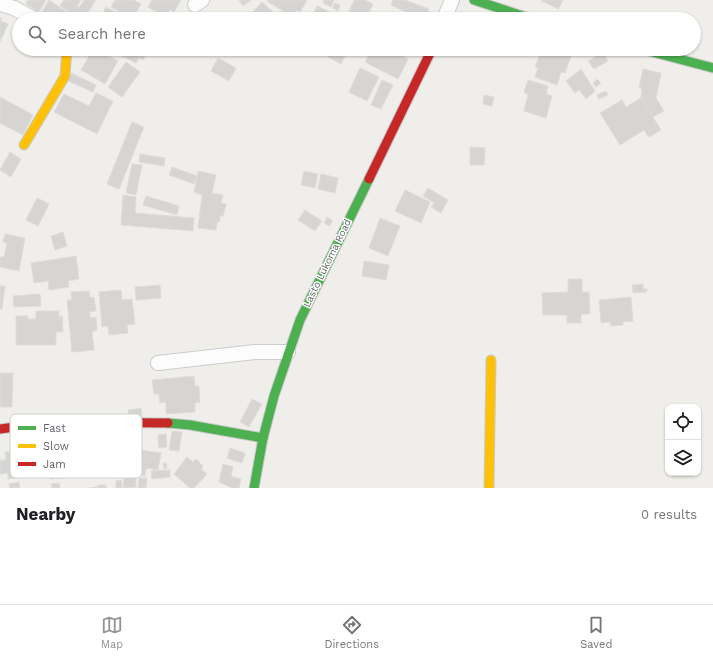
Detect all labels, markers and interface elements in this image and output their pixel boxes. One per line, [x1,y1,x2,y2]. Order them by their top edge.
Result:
search box [12,12,701,56]
icon: search [26,23,48,45]
text: Search here [58,25,146,43]
street label: Lasto Lukoma Road [301,217,353,309]
map controls [665,404,701,476]
button: locate [665,404,701,440]
legend [10,414,142,478]
text: Fast [43,422,66,435]
text: Slow [43,440,69,453]
button: layers [665,440,701,476]
text: Jam [43,458,66,471]
text: Nearby [16,504,75,524]
text: 0 results [641,507,697,522]
tab: Map [101,614,123,651]
tab: Directions [325,614,379,651]
tab: Saved [580,614,612,651]

